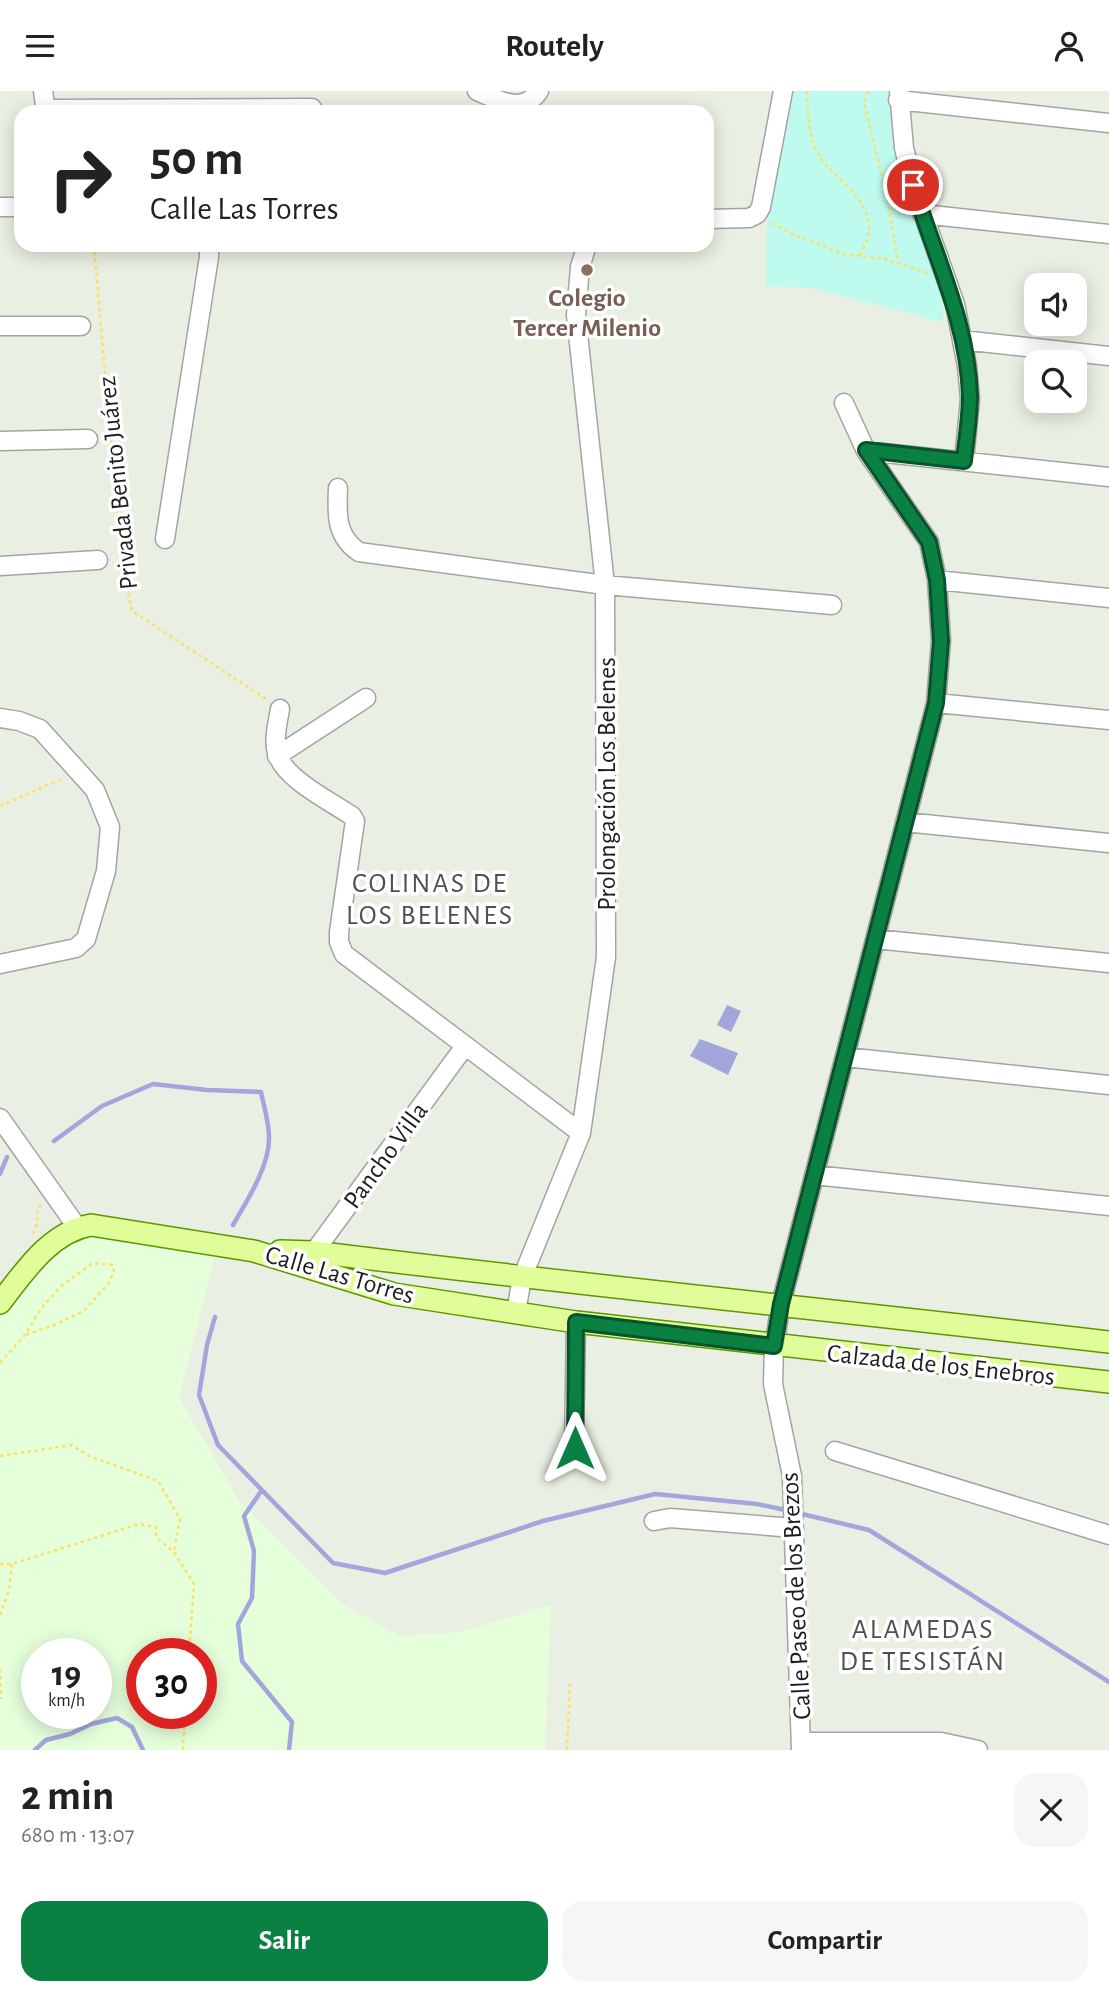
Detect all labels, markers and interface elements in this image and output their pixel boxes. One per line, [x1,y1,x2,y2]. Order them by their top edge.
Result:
icon: menu [21,27,59,65]
icon: person [1050,27,1088,65]
text: Routely [505,30,604,62]
icon: right [35,133,126,224]
text: 50 m [150,135,244,184]
pin [883,155,943,215]
icon: arrive [894,166,932,204]
text: Calle Las Torres [150,193,339,225]
marker: Colegio Tercer Milenio [579,262,595,278]
map controls [1024,273,1087,413]
button: sound [1024,273,1087,336]
place label: Colegio Tercer Milenio [513,285,661,341]
button: search [1024,350,1087,413]
street label: Privada Benito Juárez [94,375,142,591]
street label: Prolongación Los Belenes [594,657,620,911]
district label: COLINAS DE LOS BELENES [346,870,514,930]
street label: Pancho Villa [339,1098,433,1214]
street label: Calle Las Torres [262,1241,417,1309]
street label: Calzada de los Enebros [826,1340,1056,1390]
position arrow [538,1411,612,1485]
street label: Calle Paseo de los Brezos [777,1472,815,1720]
district label: ALAMEDAS DE TESISTÁN [840,1616,1006,1676]
speed limit sign: 30 [126,1638,217,1729]
text: 19 [52,1657,81,1692]
text: km/h [48,1692,85,1710]
button: close [1014,1773,1088,1847]
text: 2 min [21,1775,114,1817]
text: 680 m · 13:07 [21,1824,134,1847]
button: Salir [21,1901,548,1981]
button: Compartir [562,1901,1088,1981]

